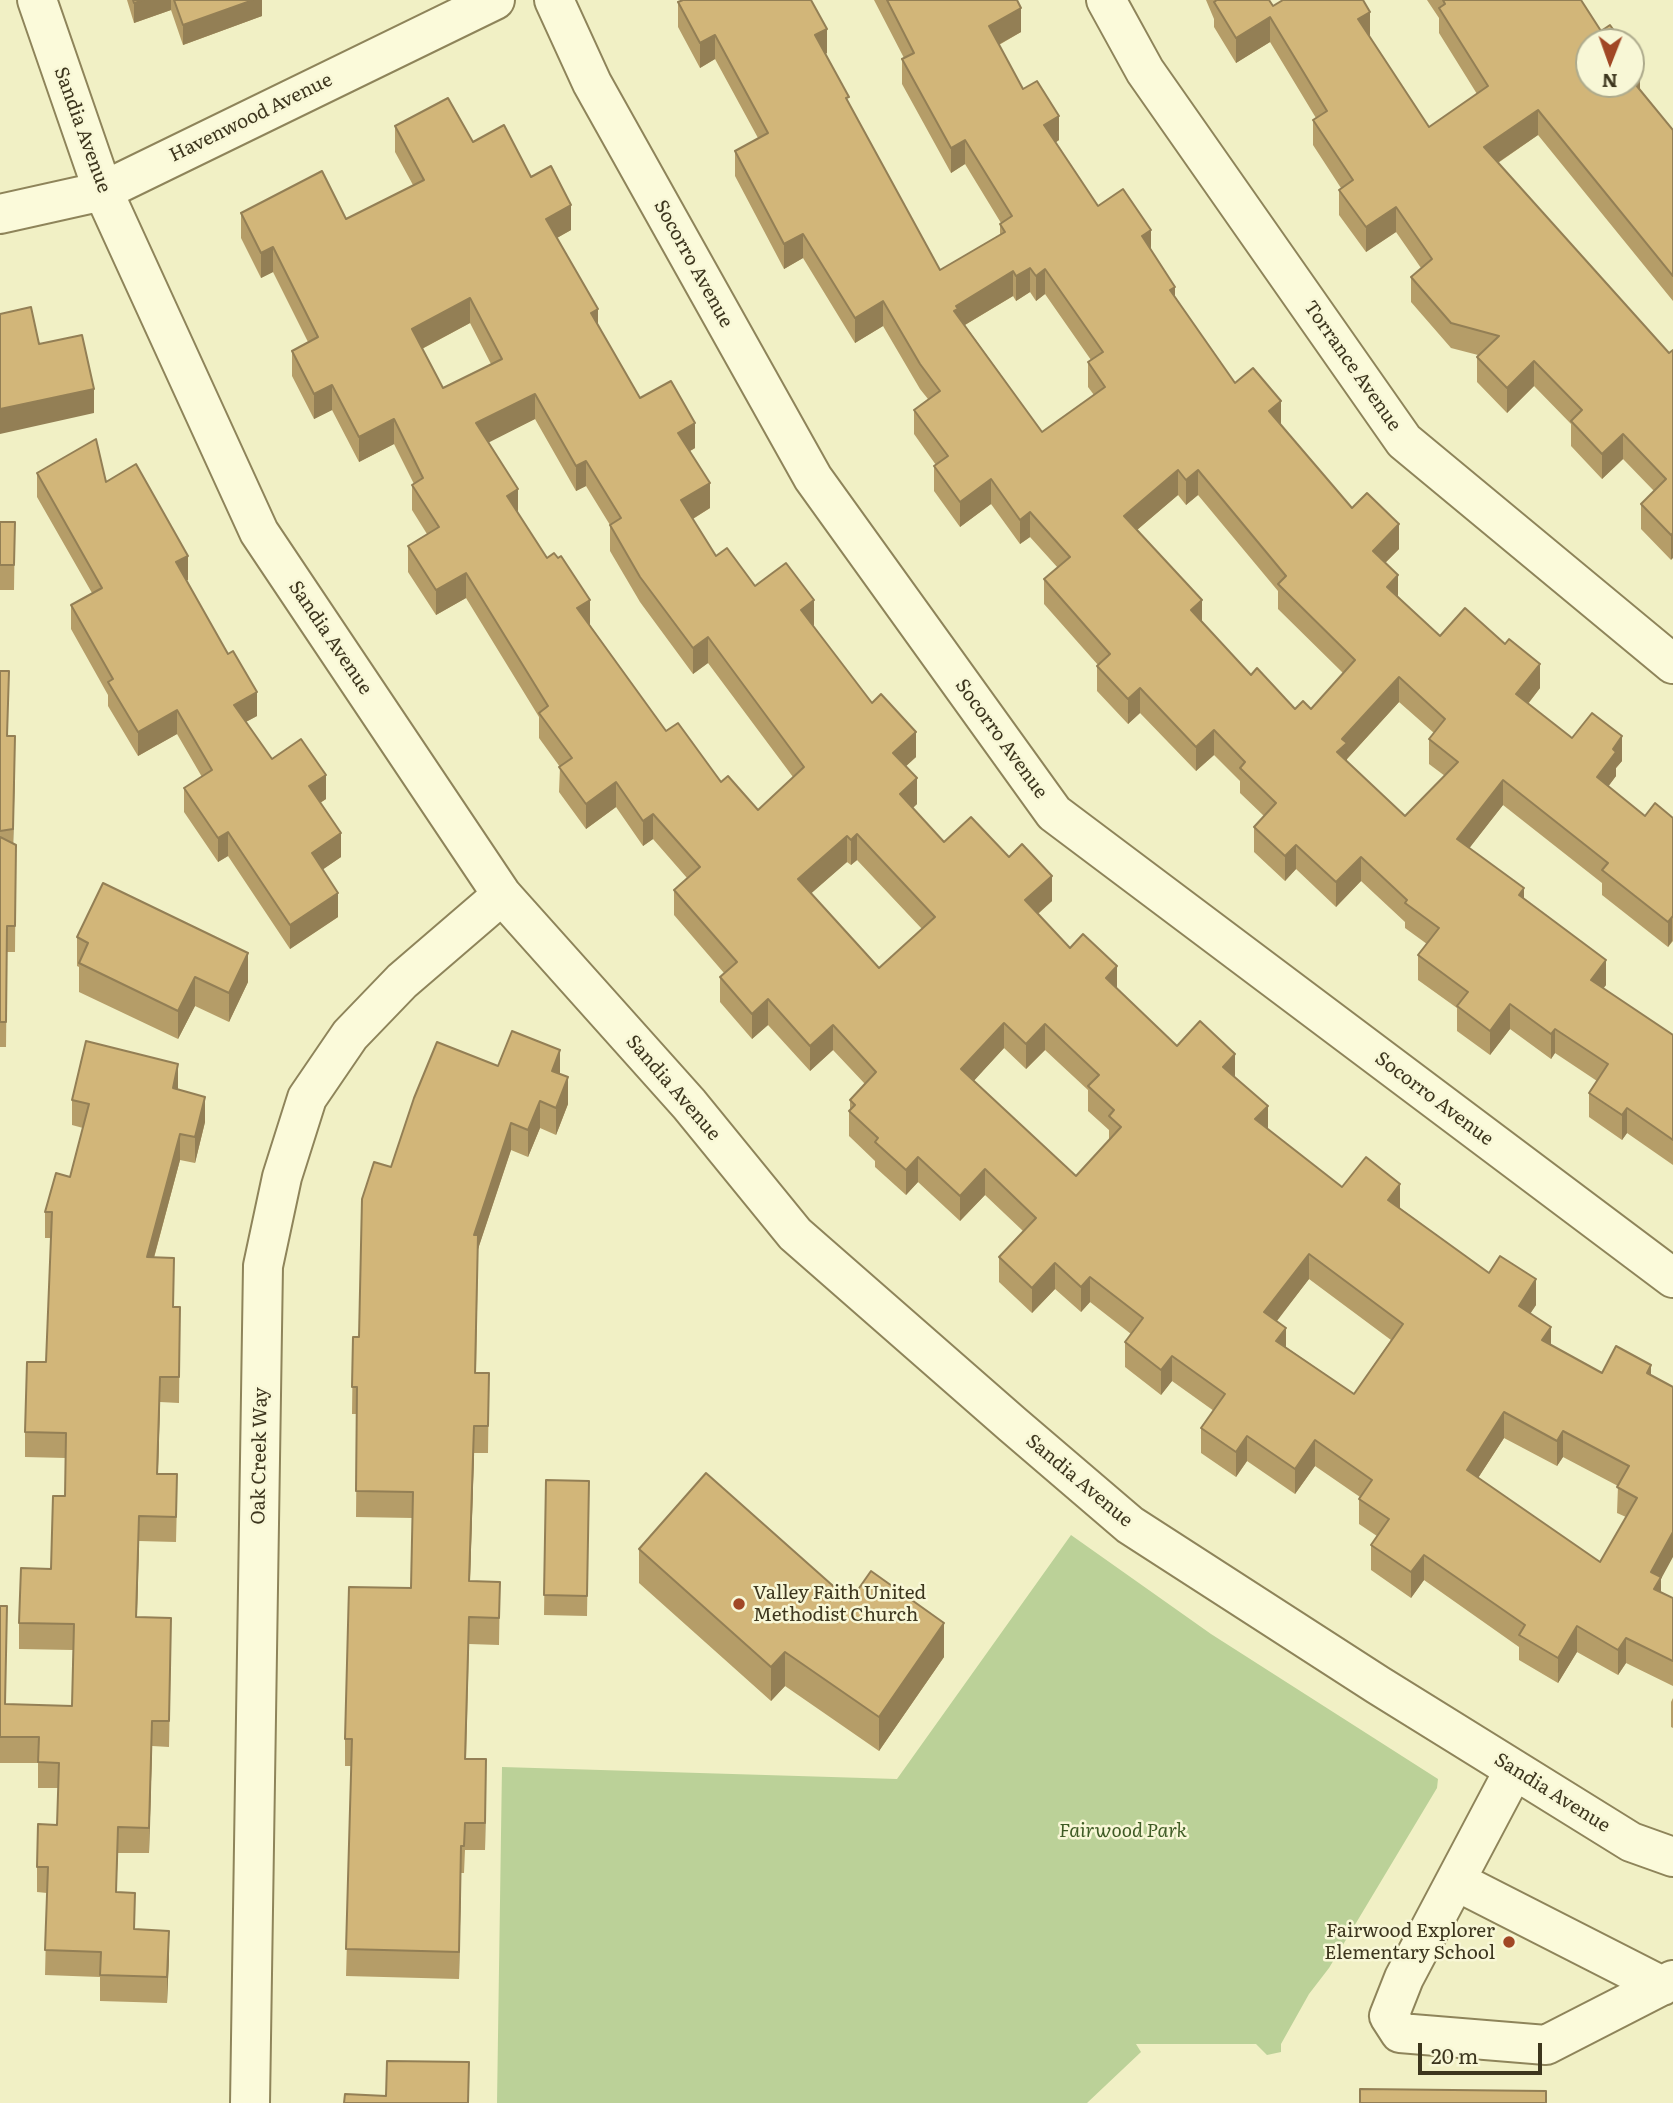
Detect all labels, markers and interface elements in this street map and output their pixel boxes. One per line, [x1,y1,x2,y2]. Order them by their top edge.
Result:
north arrow [1575,28,1645,98]
street label: Sandia Avenue [49,64,115,196]
text: N [1601,68,1618,96]
street label: Havenwood Avenue [166,69,336,167]
street label: Socorro Avenue [649,196,737,332]
street label: Torrance Avenue [1299,296,1405,436]
street label: Sandia Avenue [284,577,376,699]
street label: Socorro Avenue [950,675,1052,803]
street label: Sandia Avenue [621,1031,725,1145]
street label: Socorro Avenue [1370,1047,1498,1151]
street label: Oak Creek Way [247,1387,273,1525]
street label: Sandia Avenue [1021,1430,1137,1532]
place label: Valley Faith United Methodist Church [753,1582,926,1626]
marker: Valley Faith United Methodist Church [731,1596,747,1612]
street label: Sandia Avenue [1490,1748,1614,1838]
park label: Fairwood Park [1059,1820,1187,1842]
place label: Fairwood Explorer Elementary School [1324,1920,1495,1964]
marker: Fairwood Explorer Elementary School [1501,1934,1517,1950]
scale bar [1421,2030,1545,2074]
text: 20 m [1431,2039,1478,2070]

